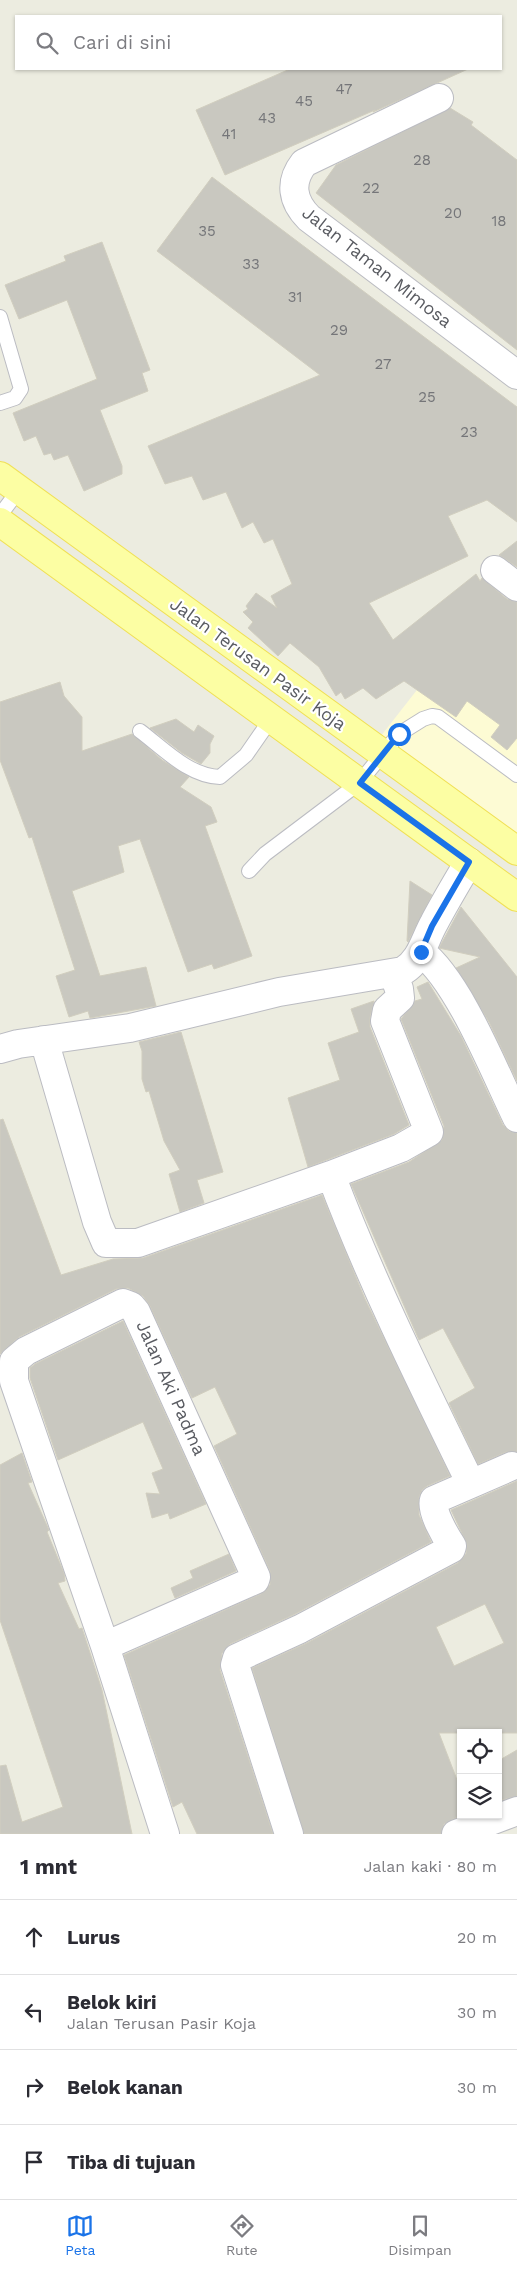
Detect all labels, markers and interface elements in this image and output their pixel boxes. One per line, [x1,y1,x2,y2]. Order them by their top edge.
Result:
search box [15,15,502,70]
icon: search [33,29,61,57]
text: Cari di sini [73,31,171,54]
house number: 47 [336,80,352,98]
house number: 45 [295,92,313,110]
house number: 43 [258,109,276,127]
house number: 41 [222,125,236,143]
house number: 28 [413,151,431,169]
house number: 22 [362,179,380,197]
street label: Jalan Taman Mimosa [298,202,456,332]
house number: 20 [444,204,462,222]
house number: 18 [491,212,507,230]
house number: 35 [198,222,216,240]
house number: 33 [242,255,260,273]
house number: 31 [288,288,302,306]
house number: 29 [330,321,348,339]
house number: 27 [375,355,391,373]
house number: 25 [418,388,436,406]
house number: 23 [460,423,478,441]
street label: Jalan Terusan Pasir Koja [166,593,350,735]
route start [388,723,411,746]
route end [410,941,433,964]
street label: Jalan Aki Padma [132,1317,211,1458]
map controls [457,1729,502,1819]
button: locate [457,1729,502,1774]
button: layers [457,1774,502,1819]
text: 1 mnt [20,1854,77,1879]
text: Jalan kaki · 80 m [364,1857,497,1876]
icon: ahead [20,1923,48,1951]
text: Lurus [67,1926,120,1949]
text: 20 m [457,1928,497,1947]
text: Belok kiri [67,1991,157,2014]
icon: left [20,1998,48,2026]
text: 30 m [457,2003,497,2022]
text: Jalan Terusan Pasir Koja [67,2014,256,2033]
icon: right [20,2073,48,2101]
text: Belok kanan [67,2076,183,2099]
text: 30 m [457,2078,497,2097]
icon: arrive [20,2148,48,2176]
text: Tiba di tujuan [67,2151,196,2174]
tab: Peta [65,2212,95,2258]
tab: Rute [226,2212,258,2258]
tab: Disimpan [388,2212,452,2258]

